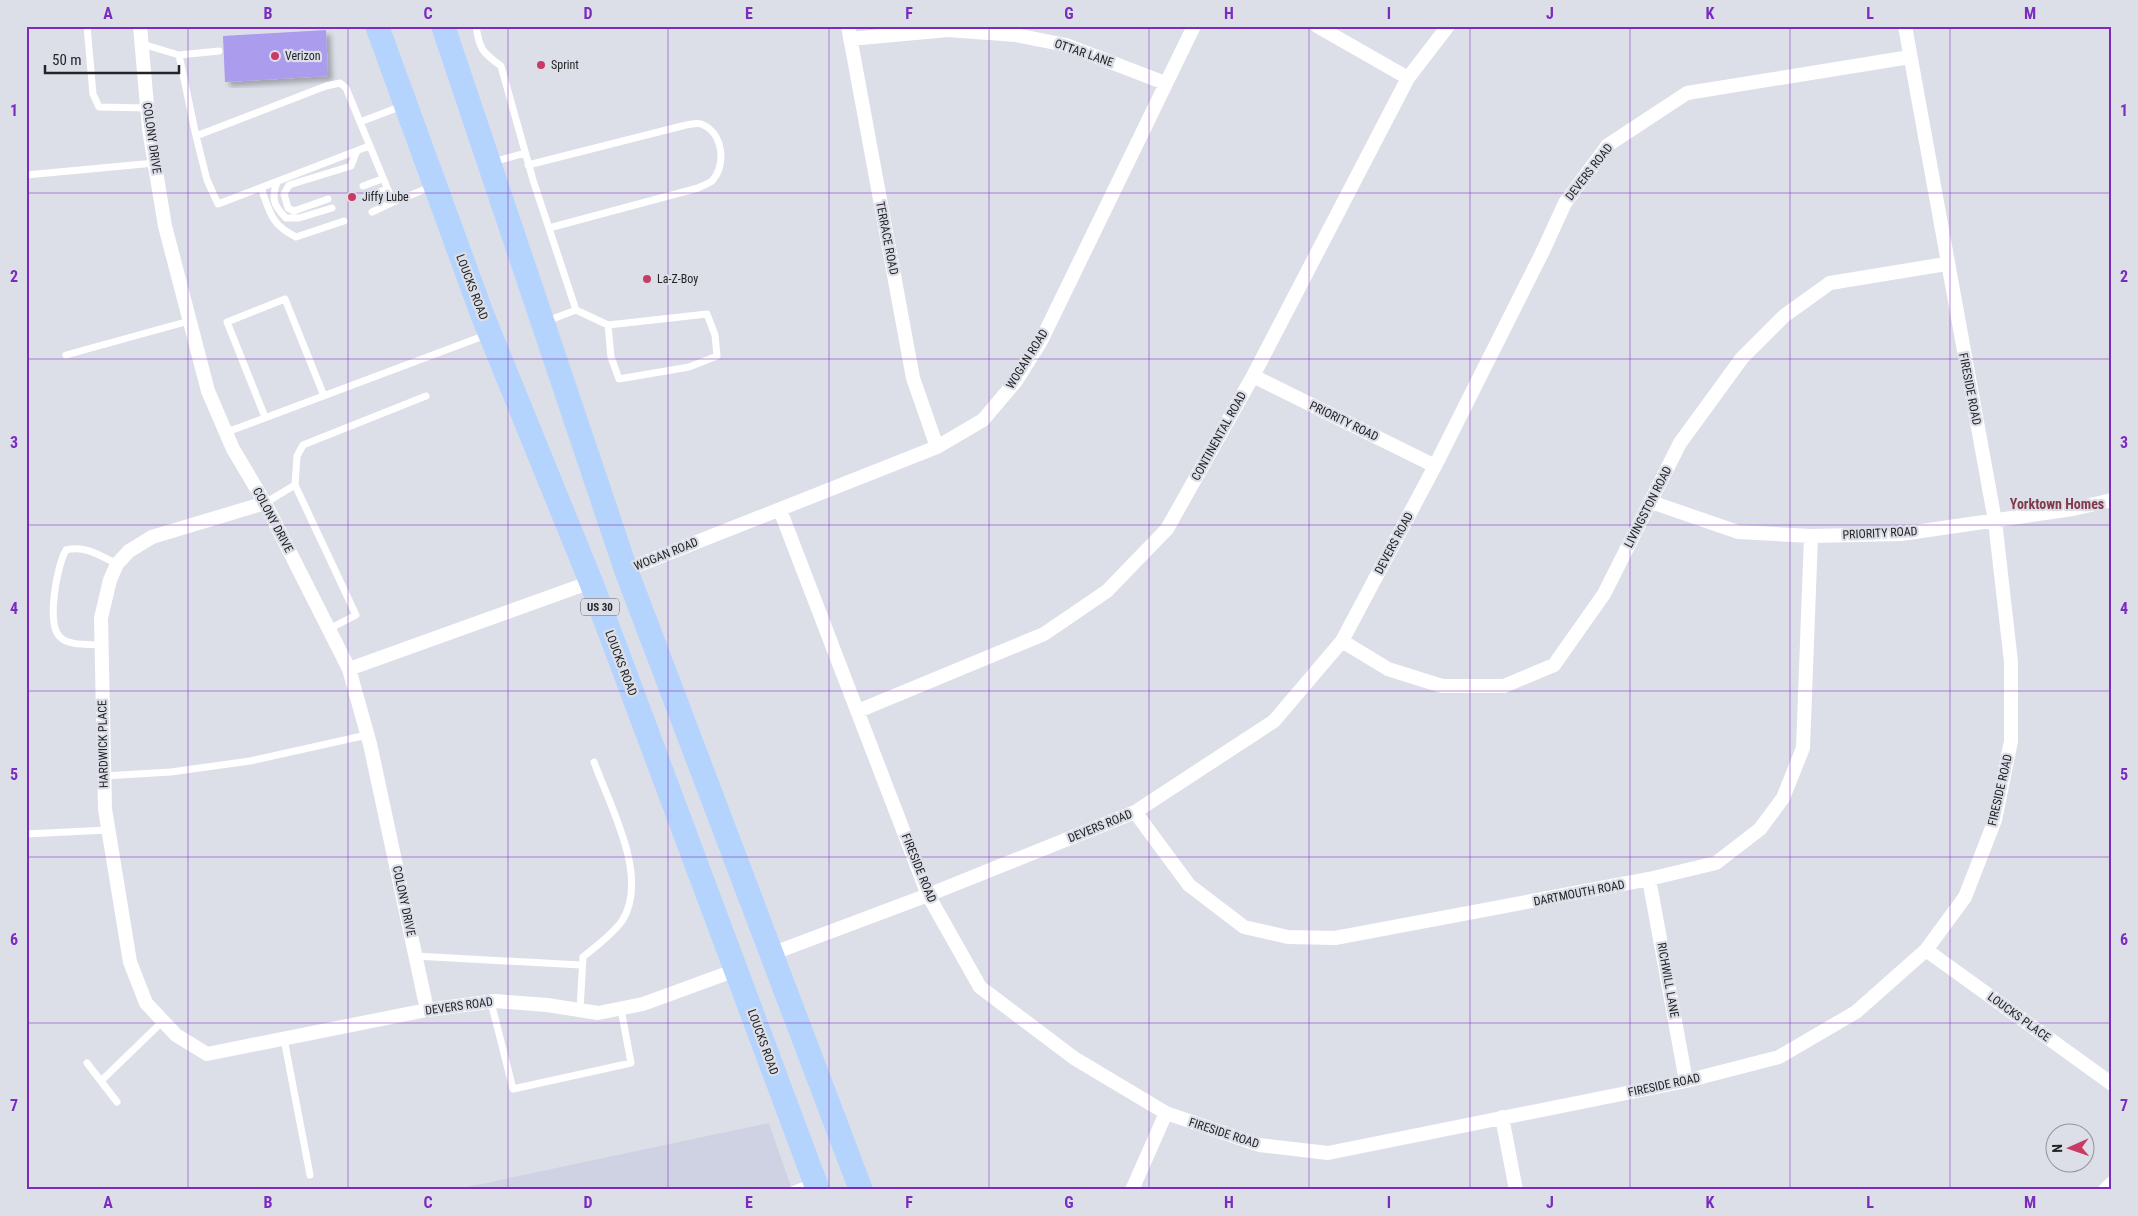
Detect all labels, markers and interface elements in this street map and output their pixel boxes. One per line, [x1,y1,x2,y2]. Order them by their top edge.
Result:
text: A [103,4,113,23]
text: B [264,4,273,23]
text: C [423,4,433,23]
text: D [583,4,593,23]
text: E [745,4,753,23]
text: F [905,4,913,23]
text: G [1064,4,1074,23]
text: H [1224,4,1234,23]
text: I [1387,4,1391,23]
text: J [1546,4,1554,23]
text: K [1706,4,1715,23]
text: L [1866,4,1874,23]
text: M [2024,4,2036,23]
street label: OTTAR LANE [1053,36,1115,70]
scale bar [45,42,179,74]
place label: Verizon [285,49,321,63]
marker: Verizon [269,50,281,62]
text: 50 m [52,51,82,69]
place label: Sprint [551,58,579,72]
marker: Sprint [535,59,547,71]
text: 1 [10,101,18,120]
street label: COLONY DRIVE [140,101,164,175]
text: 1 [2120,101,2128,120]
street label: DEVERS ROAD [1563,141,1616,203]
place label: Jiffy Lube [362,190,409,204]
marker: Jiffy Lube [346,191,358,203]
street label: TERRACE ROAD [873,200,901,276]
street label: LOUCKS ROAD [453,252,491,322]
text: 2 [10,267,18,286]
text: 2 [2120,267,2128,286]
place label: La-Z-Boy [657,272,698,286]
marker: La-Z-Boy [641,273,653,285]
street label: WOGAN ROAD [1003,326,1051,391]
street label: FIRESIDE ROAD [1956,352,1984,426]
street label: CONTINENTAL ROAD [1189,389,1249,483]
street label: PRIORITY ROAD [1307,398,1381,444]
text: 3 [10,433,18,452]
text: 3 [2120,433,2128,452]
street label: LIVINGSTON ROAD [1621,464,1675,550]
street label: COLONY DRIVE [250,485,296,555]
district label: Yorktown Homes [2010,496,2104,512]
street label: DEVERS ROAD [1372,510,1416,576]
street label: PRIORITY ROAD [1842,524,1918,542]
street label: WOGAN ROAD [632,535,700,573]
road number: US 30 [581,598,619,616]
text: 4 [10,599,18,618]
text: 4 [2120,599,2128,618]
street label: LOUCKS ROAD [602,628,640,698]
street label: HARDWICK PLACE [95,700,111,788]
street label: FIRESIDE ROAD [1985,753,2015,827]
text: 5 [10,765,18,784]
text: 5 [2120,765,2128,784]
street label: DEVERS ROAD [1066,807,1134,845]
street label: FIRESIDE ROAD [899,831,939,905]
street label: COLONY DRIVE [390,864,418,938]
street label: DARTMOUTH ROAD [1532,877,1626,909]
text: 6 [10,930,18,949]
text: 6 [2120,930,2128,949]
street label: RICHWILL LANE [1655,941,1682,1019]
street label: LOUCKS PLACE [1985,990,2053,1044]
street label: DEVERS ROAD [424,994,494,1018]
street label: LOUCKS ROAD [745,1007,781,1077]
street label: FIRESIDE ROAD [1627,1071,1701,1099]
text: 7 [10,1096,18,1115]
text: 7 [2120,1096,2128,1115]
street label: FIRESIDE ROAD [1187,1115,1261,1151]
north arrow [2046,1124,2096,1174]
text: N [2049,1144,2065,1153]
text: A [103,1193,113,1212]
text: B [264,1193,273,1212]
text: C [423,1193,433,1212]
text: D [583,1193,593,1212]
text: E [745,1193,753,1212]
text: F [905,1193,913,1212]
text: G [1064,1193,1074,1212]
text: H [1224,1193,1234,1212]
text: I [1387,1193,1391,1212]
text: J [1546,1193,1554,1212]
text: K [1706,1193,1715,1212]
text: L [1866,1193,1874,1212]
text: M [2024,1193,2036,1212]

